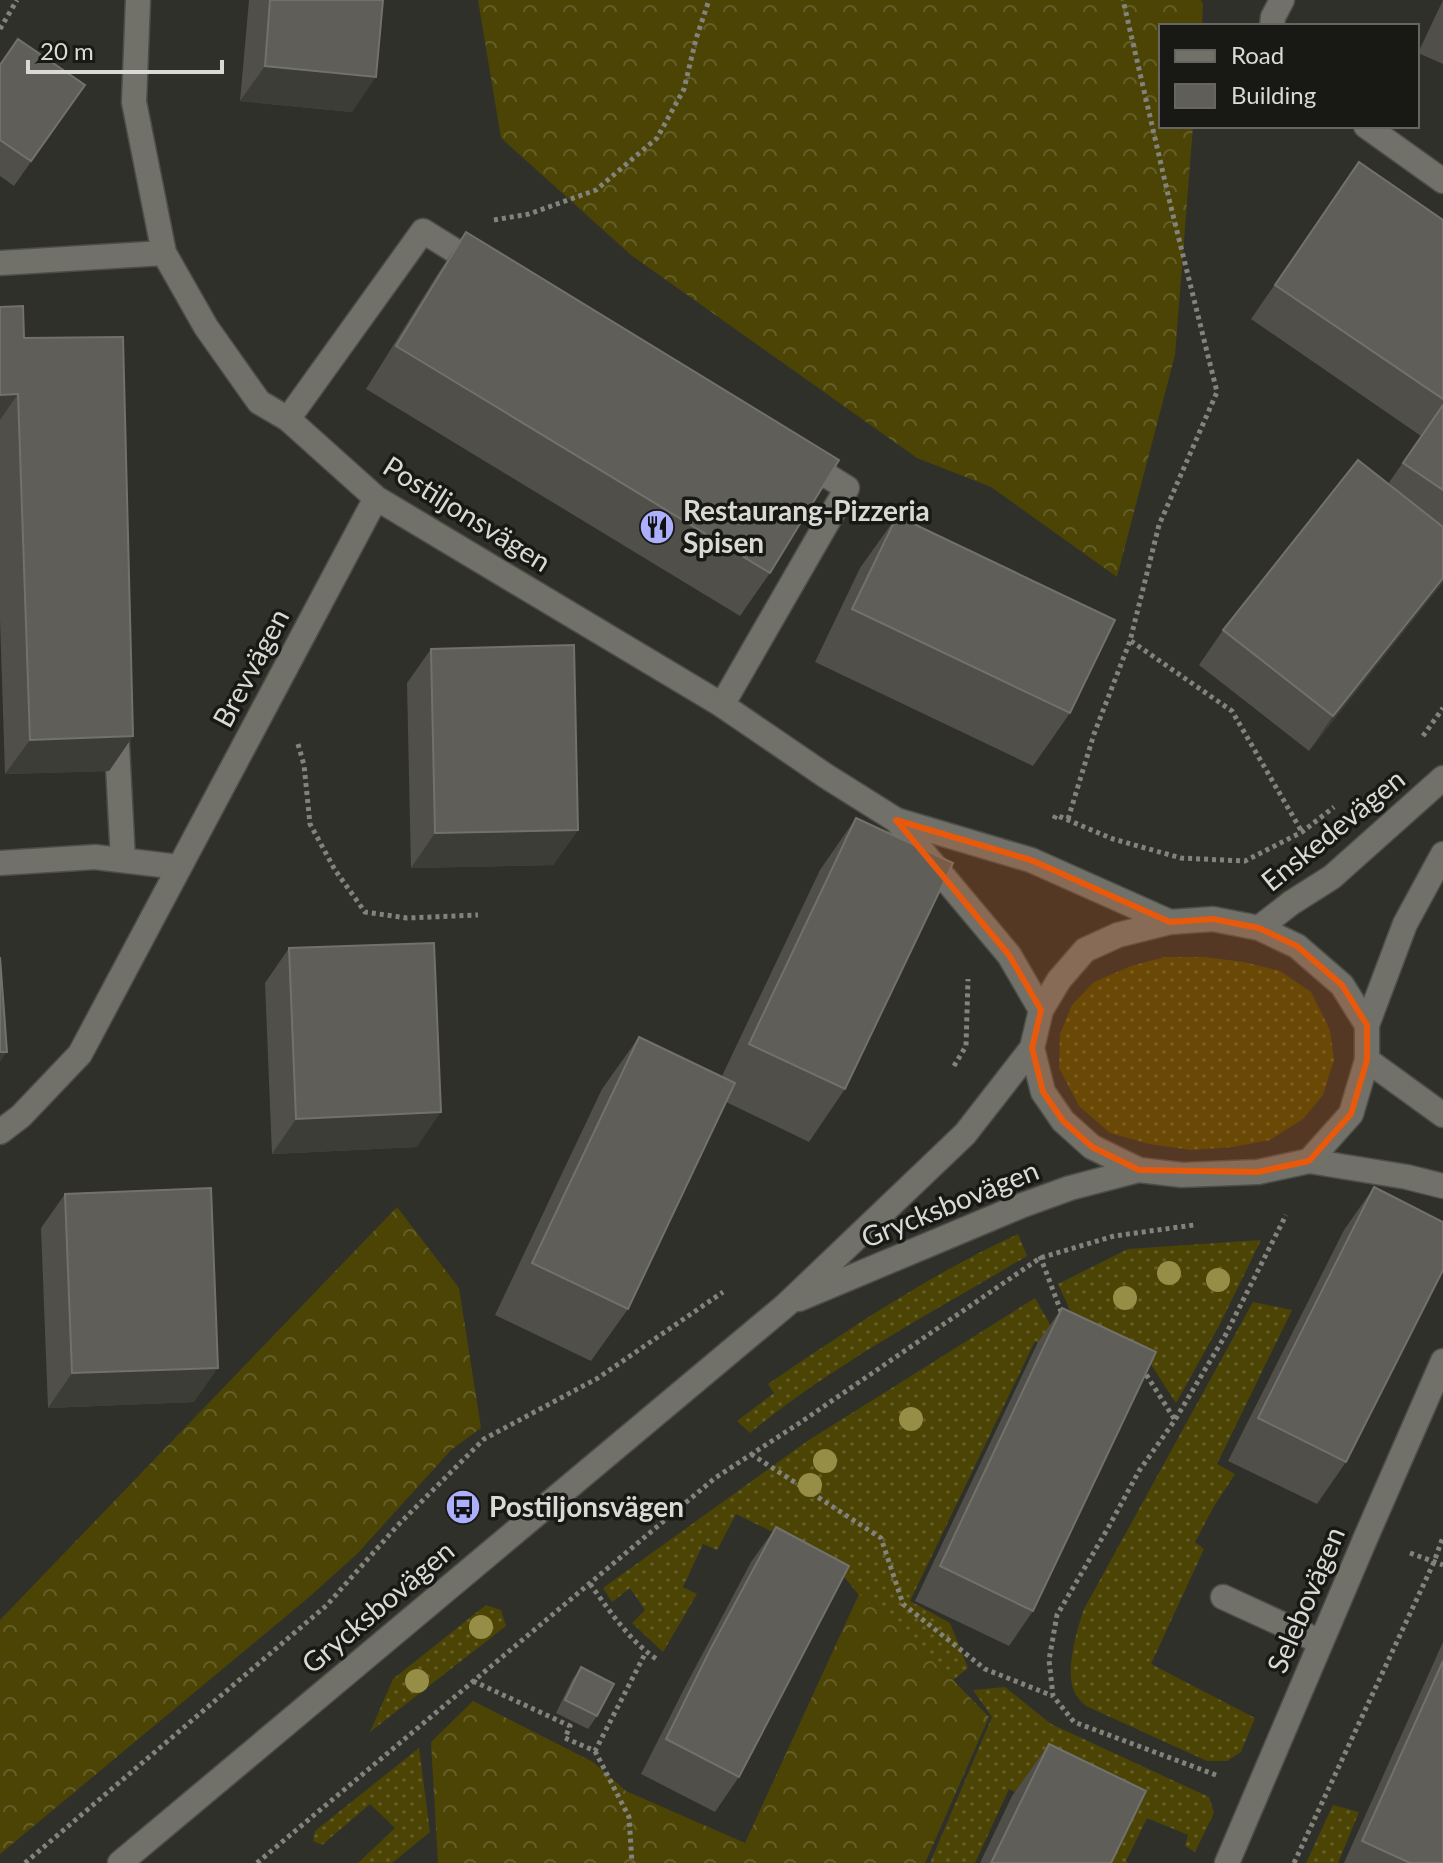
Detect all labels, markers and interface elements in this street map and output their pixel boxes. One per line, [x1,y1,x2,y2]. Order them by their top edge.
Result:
scale bar [28,24,222,74]
legend [1159,24,1419,128]
text: 20 m [40,36,94,65]
text: Road [1231,40,1284,69]
text: Building [1231,80,1316,109]
street label: Postiljonsvägen [378,448,557,578]
place label: Restaurang-Pizzeria Spisen [683,493,930,559]
restaurant icon: Restaurang-Pizzeria Spisen [638,508,676,546]
street label: Brevvägen [205,603,295,733]
street label: Enskedevägen [1254,761,1411,897]
street label: Grycksbovägen [856,1152,1043,1254]
bus stop icon: Postiljonsvägen [444,1488,482,1526]
place label: Postiljonsvägen [489,1489,684,1523]
street label: Selebovägen [1259,1522,1351,1678]
street label: Grycksbovägen [294,1533,460,1680]

